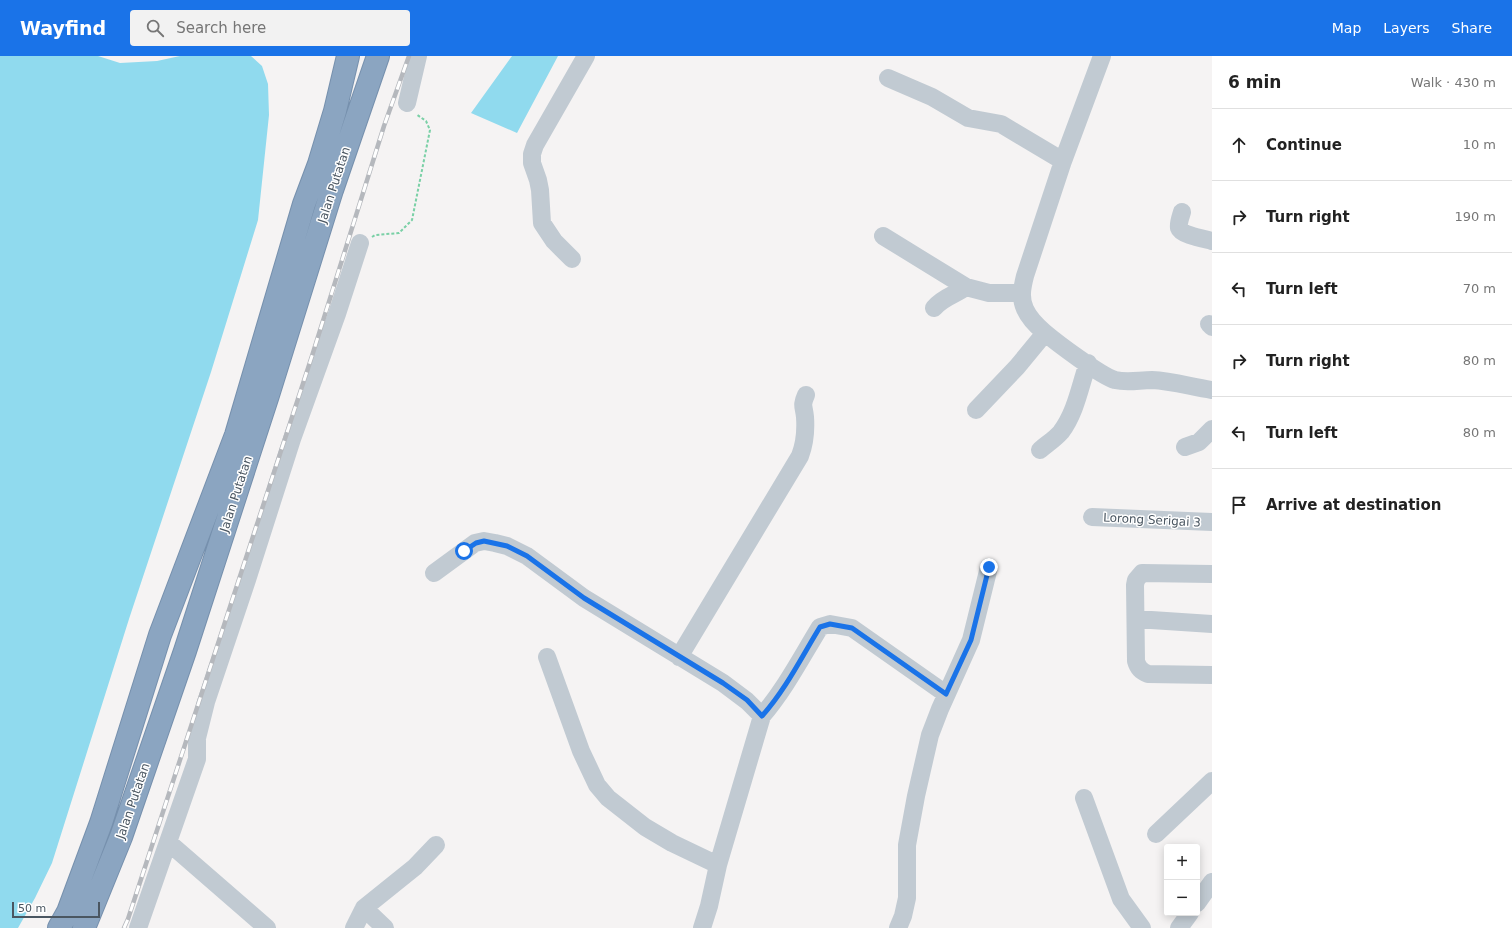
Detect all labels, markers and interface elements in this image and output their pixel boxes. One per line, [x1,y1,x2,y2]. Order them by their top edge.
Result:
search box [130,10,410,46]
text: Wayfind [20,17,106,39]
icon: search [144,17,166,39]
text: Search here [176,19,266,37]
text: Map [1332,20,1361,36]
text: Layers [1383,20,1430,36]
text: Share [1452,20,1492,36]
text: 6 min [1228,72,1281,92]
text: Walk · 430 m [1411,75,1496,90]
icon: ahead [1228,134,1250,156]
text: Continue [1266,136,1342,154]
text: 10 m [1463,137,1496,152]
street label: Jalan Putatan [315,145,353,226]
icon: right [1228,206,1250,228]
text: Turn right [1266,208,1350,226]
text: 190 m [1454,209,1496,224]
icon: left [1228,278,1250,300]
text: Turn left [1266,280,1338,298]
text: 70 m [1463,281,1496,296]
icon: right [1228,350,1250,372]
text: Turn right [1266,352,1350,370]
text: 80 m [1463,353,1496,368]
icon: left [1228,422,1250,444]
text: Turn left [1266,424,1338,442]
text: 80 m [1463,425,1496,440]
street label: Jalan Putatan [217,454,255,535]
icon: arrive [1228,494,1250,516]
text: Arrive at destination [1266,496,1441,514]
street label: Lorong Serigai 3 [1103,510,1201,530]
route start [455,542,473,560]
route end [980,558,998,576]
street label: Jalan Putatan [113,761,153,842]
map controls [1164,844,1200,916]
button: + [1164,844,1200,880]
button: − [1164,880,1200,916]
scale bar [12,900,100,919]
text: 50 m [18,902,46,915]

